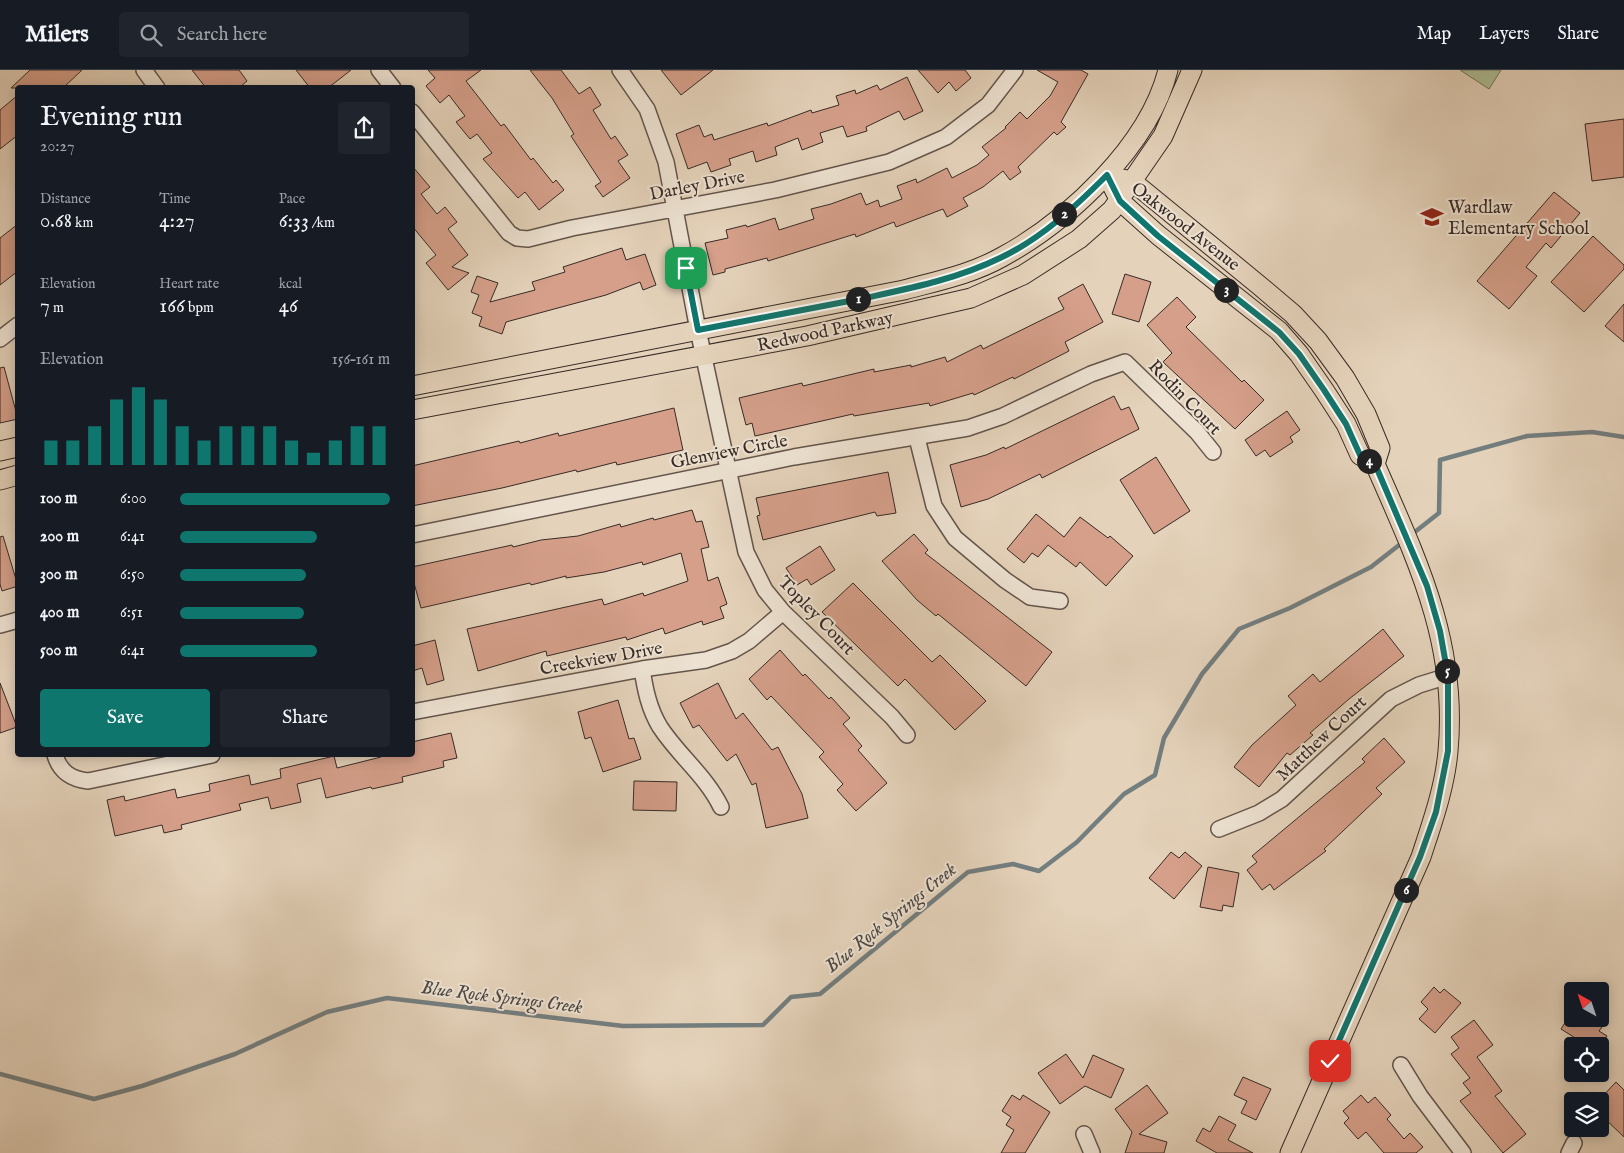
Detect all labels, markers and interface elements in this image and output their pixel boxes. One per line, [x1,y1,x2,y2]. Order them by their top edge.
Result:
search box [119,12,469,57]
text: Milers [25,19,89,50]
icon: search [137,21,165,49]
text: Search here [177,23,267,47]
text: Map [1417,23,1451,46]
text: Layers [1479,23,1530,46]
text: Share [1558,23,1599,46]
text: Evening run [40,100,183,135]
button: share [338,102,390,154]
text: 20:27 [40,137,74,157]
street label: Darley Drive [648,166,747,207]
street label: Oakwood Avenue [1126,178,1244,277]
text: Distance [40,190,91,208]
text: Time [159,190,190,208]
text: Pace [279,190,305,208]
place label: Wardlaw Elementary School [1448,197,1589,241]
pin: 2 [1052,202,1076,226]
school or university icon: Wardlaw Elementary School [1419,204,1445,230]
text: 2 [1061,205,1068,223]
text: 0.68 [40,208,72,235]
text: 4:27 [159,208,195,235]
text: 6:33 [279,208,309,235]
text: km [72,214,93,232]
text: /km [309,214,335,232]
pin [665,247,707,289]
icon: arrive [672,254,700,282]
text: Elevation [40,275,96,293]
text: Heart rate [159,275,219,293]
text: kcal [279,275,302,293]
pin: 3 [1214,278,1238,302]
text: 3 [1224,281,1229,299]
pin: 1 [846,286,870,312]
text: 1 [856,290,861,308]
text: 7 [40,293,50,320]
text: 166 [159,293,185,320]
text: 46 [279,293,298,320]
text: m [50,299,64,317]
text: bpm [185,299,214,317]
street label: Redwood Parkway [755,307,895,358]
text: Elevation [40,350,103,370]
text: 156–161 m [332,350,390,370]
street label: Rodin Court [1142,356,1225,441]
street label: Glenview Circle [669,430,790,475]
pin: 4 [1356,448,1382,474]
text: 4 [1366,452,1373,470]
text: 100 m [40,489,77,509]
text: 6:00 [120,489,147,509]
text: 200 m [40,527,79,547]
text: 6:41 [120,527,145,547]
text: 300 m [40,565,78,585]
text: 6:50 [120,565,145,585]
street label: Topley Court [772,572,859,660]
text: 400 m [40,603,79,623]
text: 6:51 [120,603,143,623]
street label: Creekview Drive [538,637,664,682]
text: 500 m [40,641,77,661]
text: 6:41 [120,641,145,661]
pin: 5 [1434,658,1460,684]
text: 5 [1445,662,1450,680]
button: Save [40,689,210,747]
button: Share [220,689,390,747]
street label: Matthew Court [1272,691,1372,787]
water label: Blue Rock Springs Creek [821,858,962,979]
pin: 6 [1394,878,1418,902]
text: 6 [1404,881,1409,899]
water label: Blue Rock Springs Creek [420,976,584,1020]
north arrow [1564,982,1609,1028]
map controls [1564,982,1609,1137]
button: locate [1564,1037,1609,1082]
pin [1309,1040,1351,1082]
icon: check [1316,1047,1344,1075]
button: layers [1564,1092,1609,1137]

